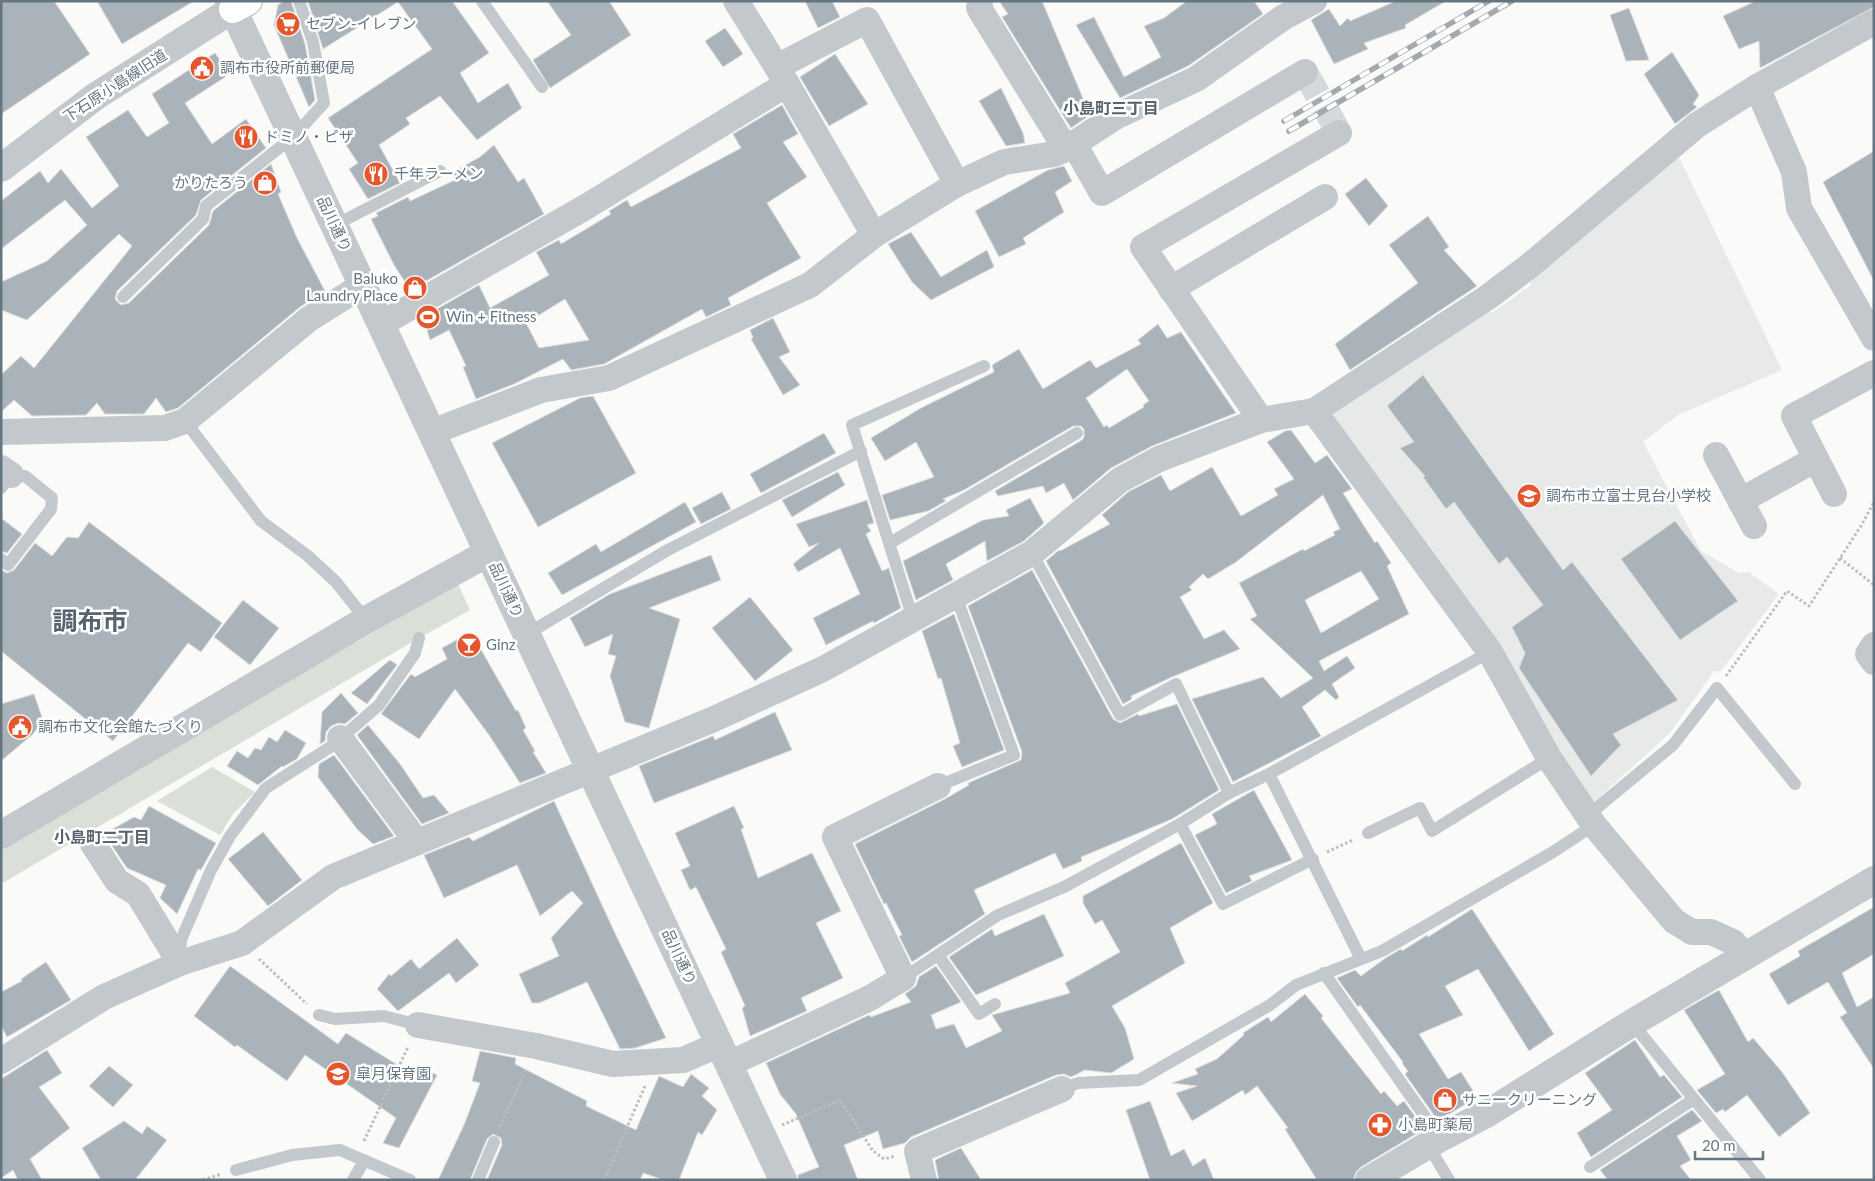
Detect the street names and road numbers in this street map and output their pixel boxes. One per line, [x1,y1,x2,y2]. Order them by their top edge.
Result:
street label: 下石原小島線旧道 [59,45,170,125]
street label: 品川通り [314,193,356,255]
street label: 品川通り [486,559,528,621]
street label: 品川通り [659,926,701,988]

